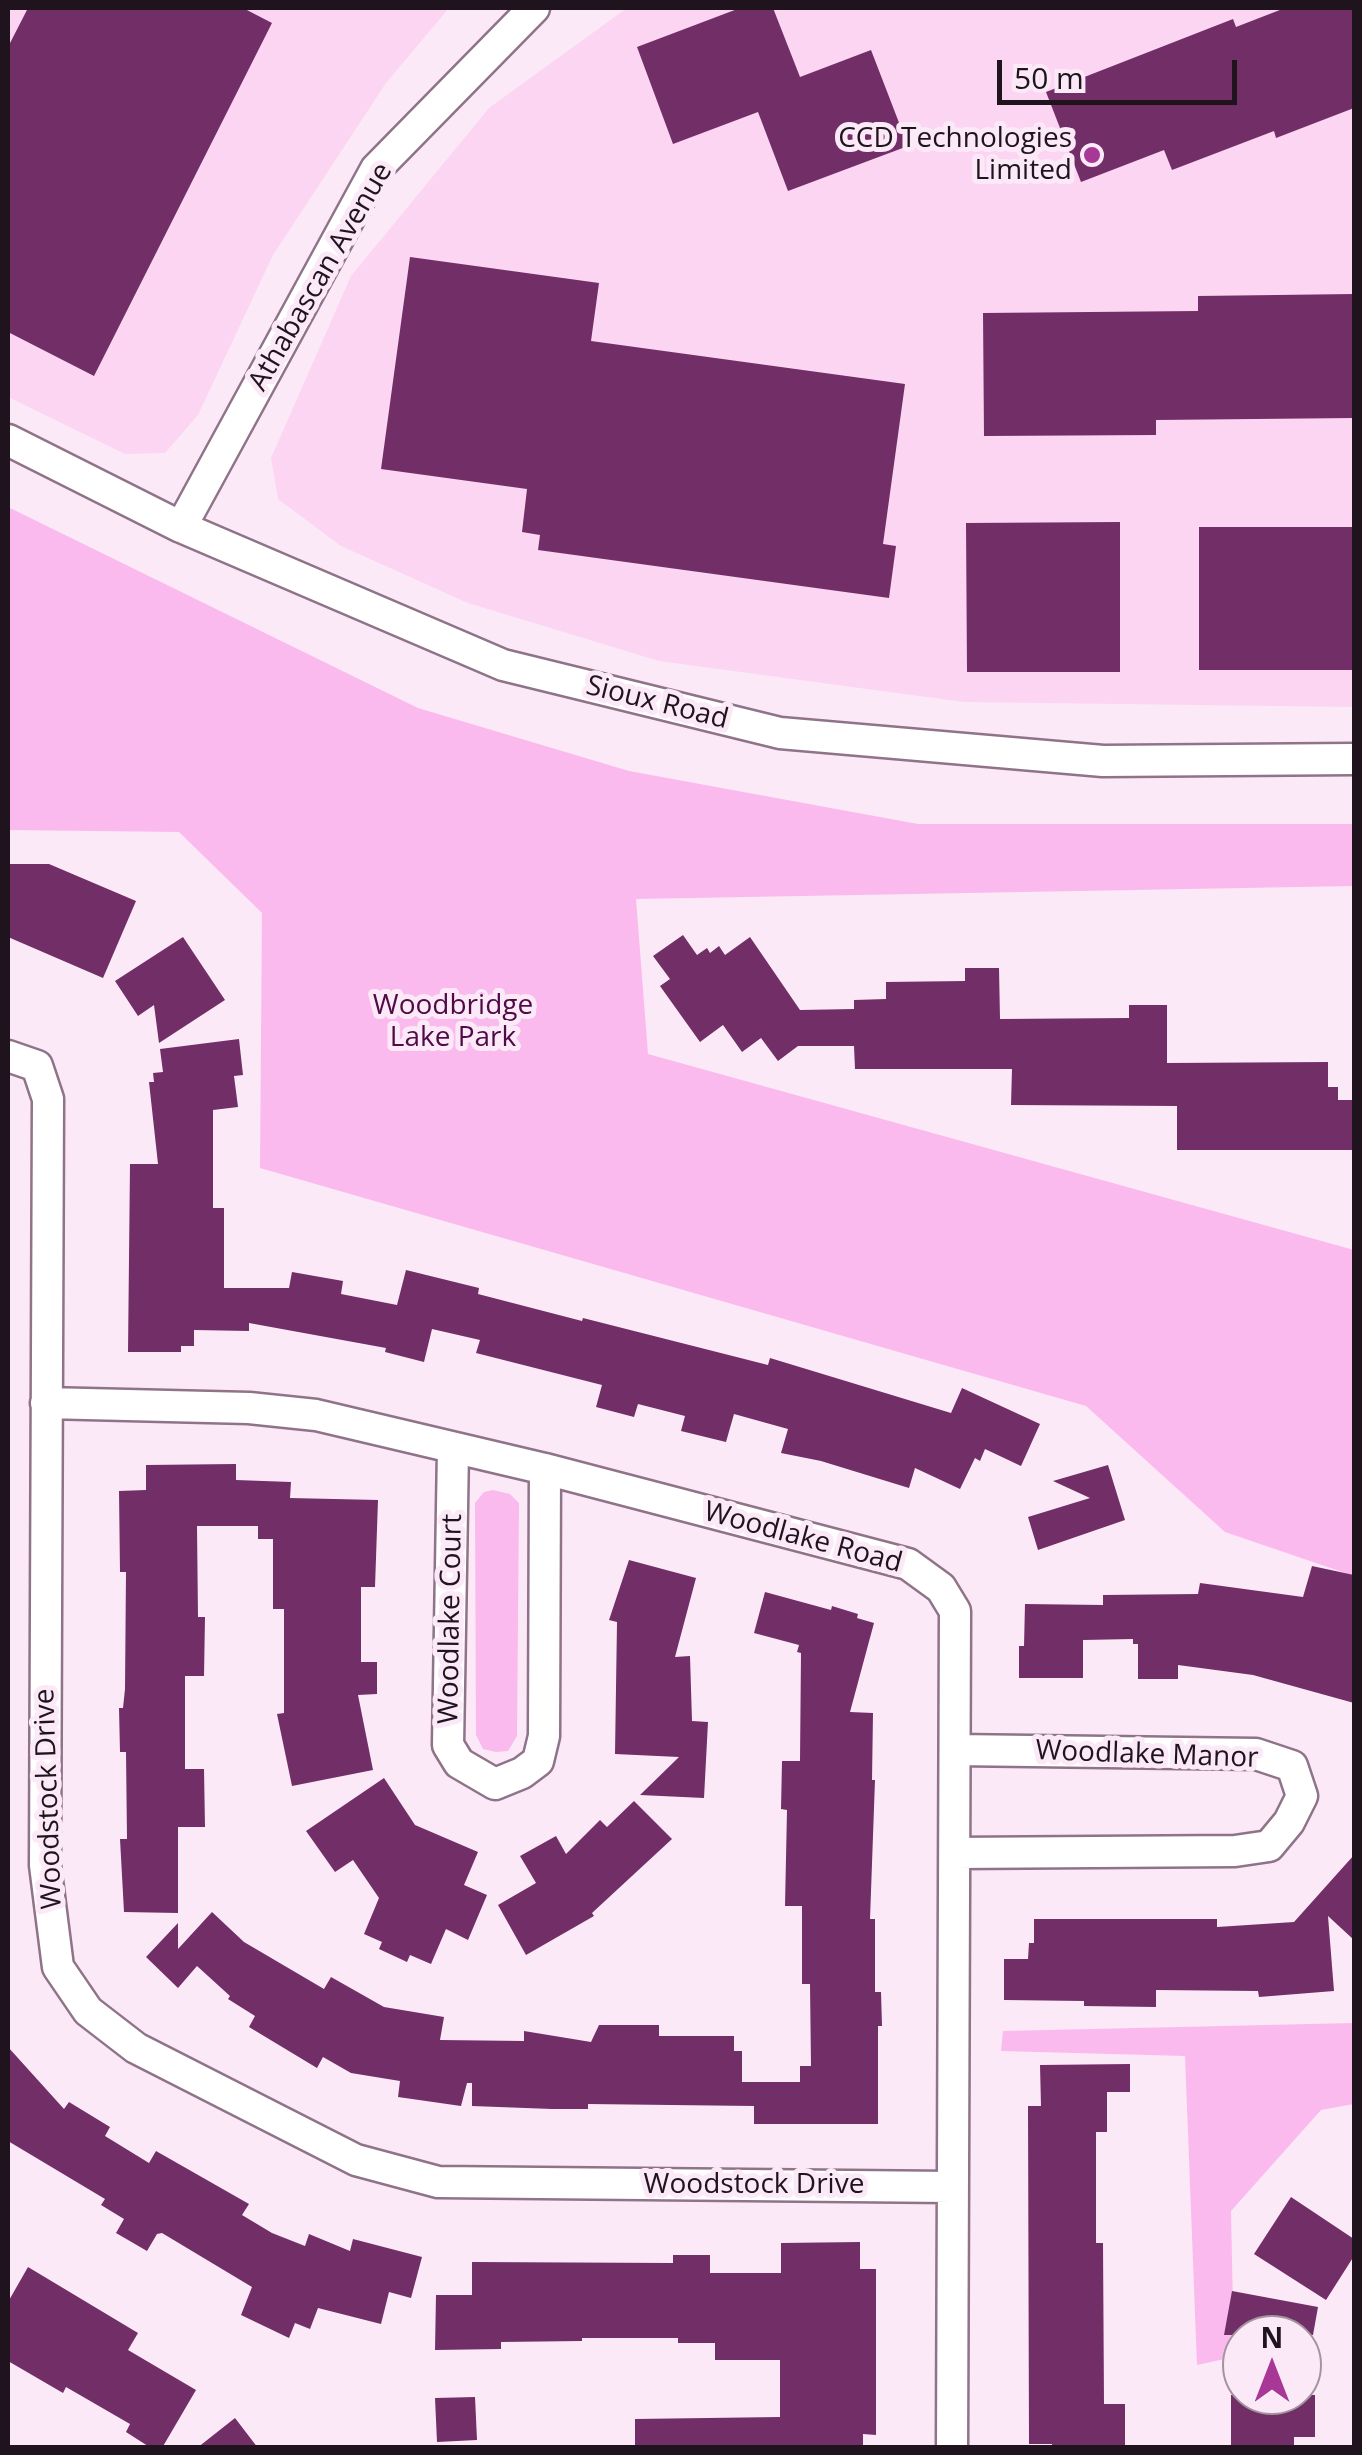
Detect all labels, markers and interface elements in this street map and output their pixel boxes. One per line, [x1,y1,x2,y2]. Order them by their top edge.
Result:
scale bar [1002,40,1242,102]
text: 50 m [1014,57,1084,98]
place label: CCD Technologies Limited [838,122,1072,188]
marker: CCD Technologies Limited [1081,144,1103,166]
street label: Athabascan Avenue [242,157,400,397]
street label: Sioux Road [583,669,731,737]
park label: Woodbridge Lake Park [373,989,533,1055]
street label: Woodlake Road [700,1495,906,1581]
street label: Woodlake Court [432,1514,470,1724]
street label: Woodstock Drive [28,1688,70,1910]
street label: Woodlake Manor [1035,1734,1259,1776]
street label: Woodstock Drive [644,2168,864,2202]
north arrow [1222,2315,1322,2415]
text: N [1261,2318,1283,2356]

